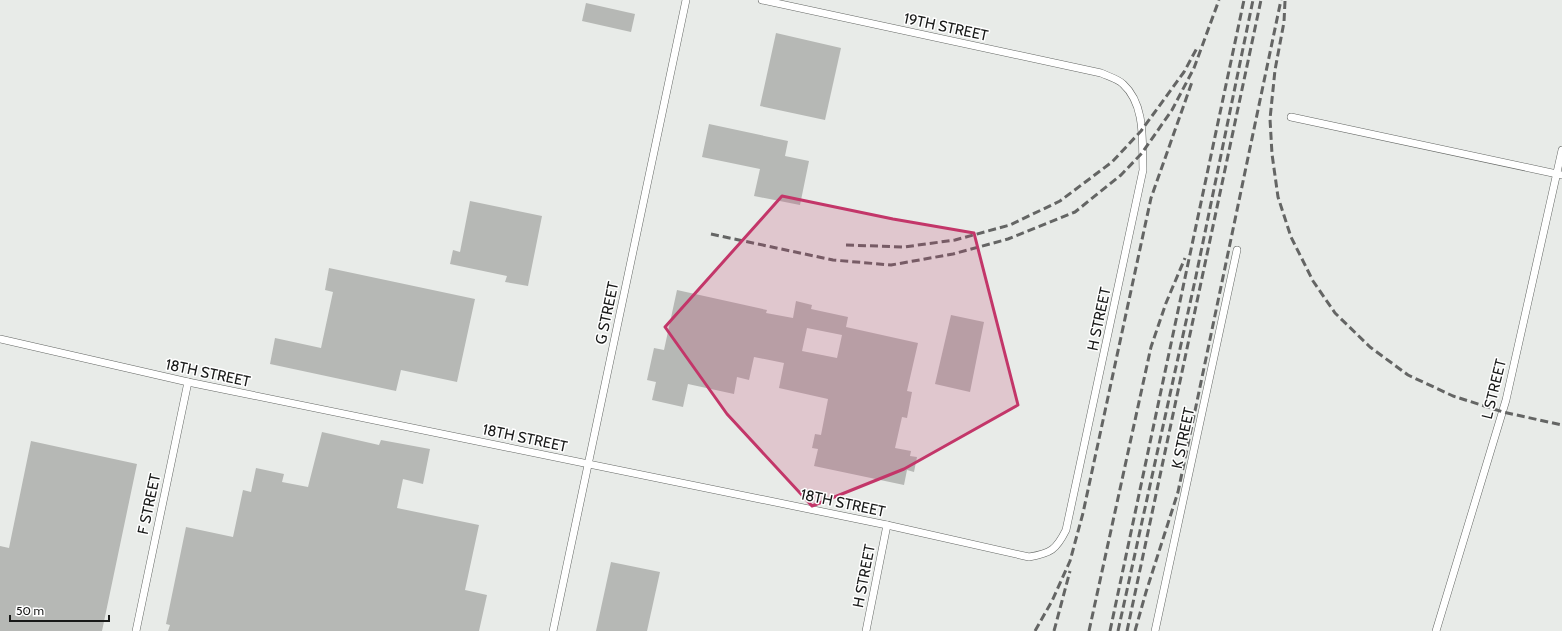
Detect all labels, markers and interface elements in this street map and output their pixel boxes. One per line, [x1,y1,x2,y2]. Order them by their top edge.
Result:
street label: 19TH STREET [902,9,990,45]
street label: G STREET [592,280,622,346]
street label: H STREET [1084,286,1114,352]
street label: 18TH STREET [164,355,252,391]
street label: L STREET [1478,357,1510,421]
street label: K STREET [1168,406,1198,470]
street label: 18TH STREET [481,420,569,456]
street label: F STREET [134,472,164,536]
street label: 18TH STREET [799,485,887,521]
street label: H STREET [849,543,879,609]
scale bar [10,597,109,623]
text: 50 m [16,603,44,618]

